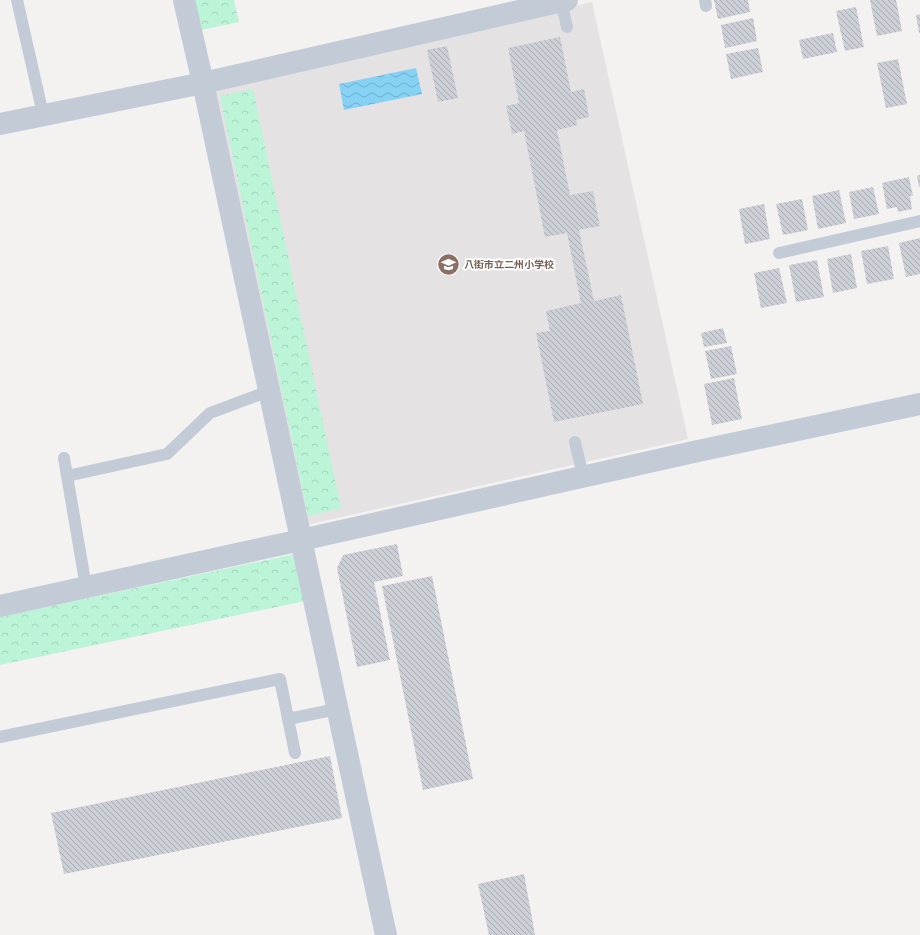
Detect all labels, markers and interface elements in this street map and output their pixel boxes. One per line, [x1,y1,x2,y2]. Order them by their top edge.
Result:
school or university icon: 八街市立二州小学校 [436,251,462,277]
place label: 八街市立二州小学校 [464,258,554,271]

